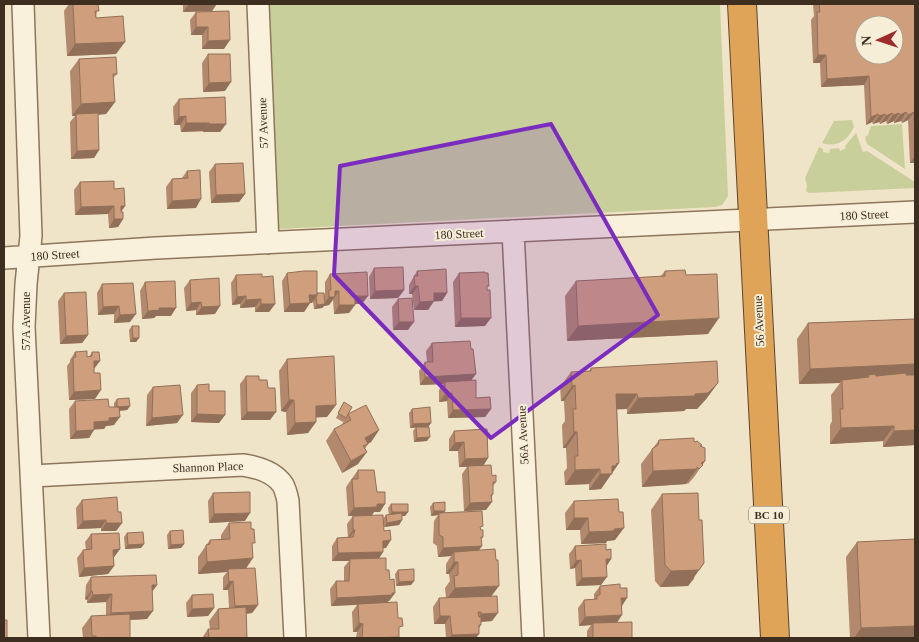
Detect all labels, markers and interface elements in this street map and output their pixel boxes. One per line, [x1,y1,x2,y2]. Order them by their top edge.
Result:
north arrow [854,15,904,65]
text: N [859,35,874,46]
street label: 57 Avenue [255,97,271,149]
street label: 180 Street [839,207,889,223]
street label: 180 Street [434,226,484,242]
street label: 180 Street [30,246,81,264]
street label: 57A Avenue [19,292,33,350]
street label: 56 Avenue [751,295,767,347]
street label: 56A Avenue [514,405,532,465]
street label: Shannon Place [172,459,244,475]
road number: BC 10 [749,506,789,524]

